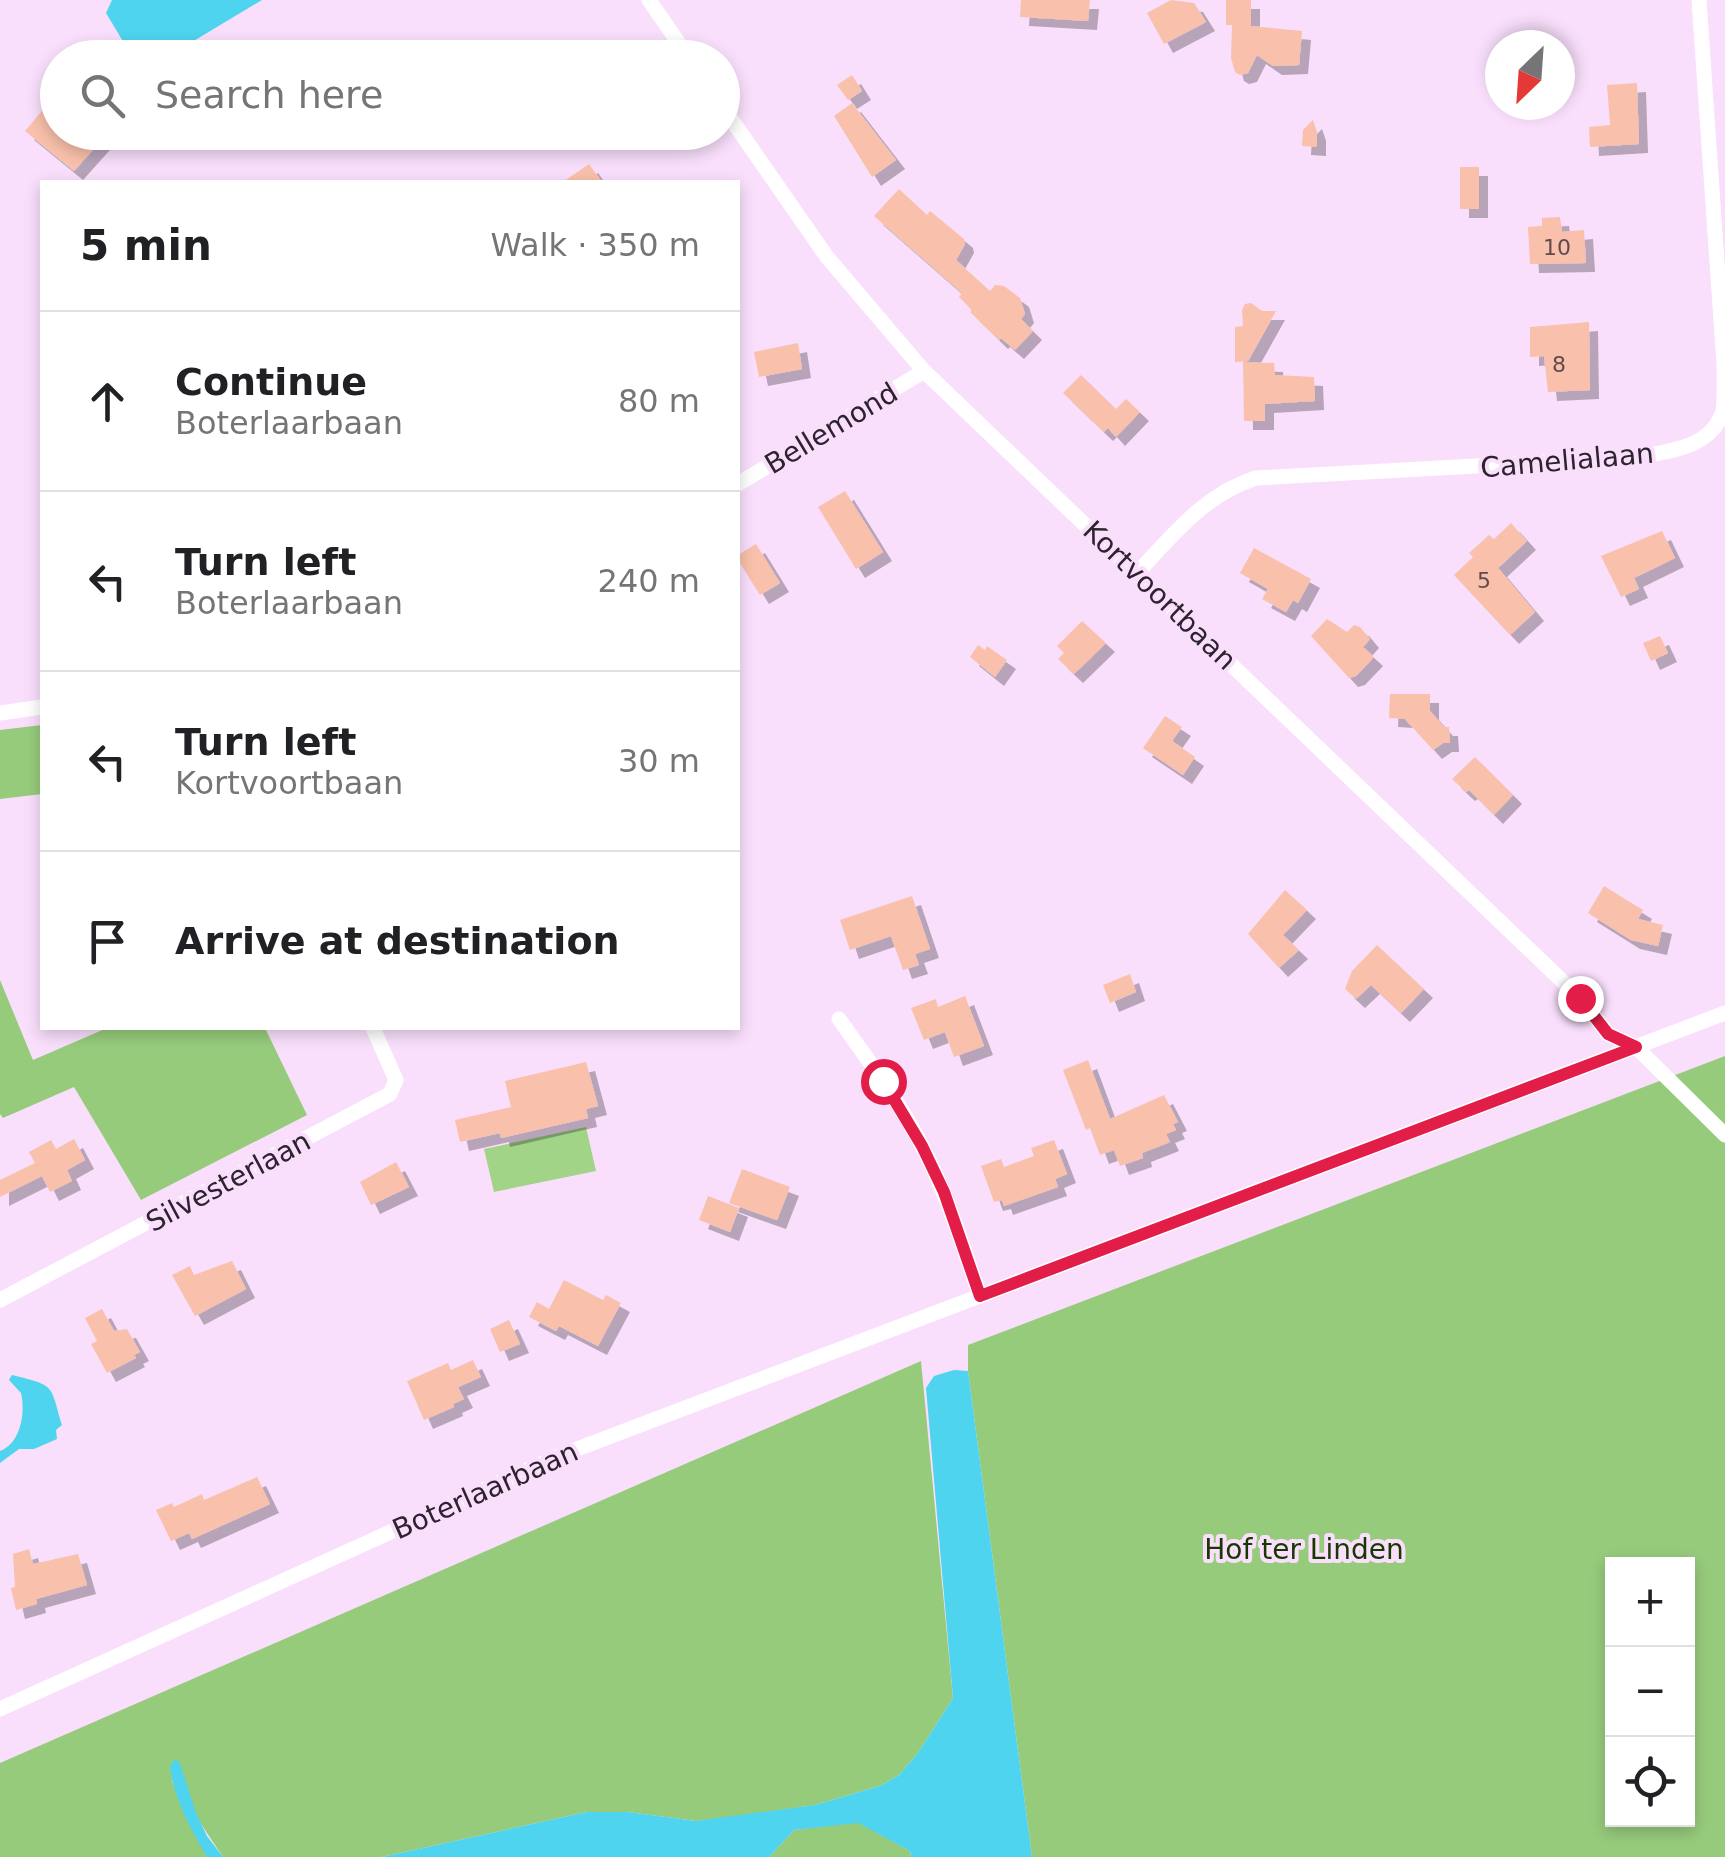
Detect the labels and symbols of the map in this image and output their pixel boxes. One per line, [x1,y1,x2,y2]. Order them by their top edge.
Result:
north arrow [1485,30,1575,120]
house number: 10 [1543,235,1571,260]
house number: 8 [1552,352,1566,377]
street label: Bellemond [759,376,904,481]
street label: Camelialaan [1479,436,1655,485]
street label: Kortvoortbaan [1076,514,1243,677]
house number: 5 [1477,568,1491,593]
route end [1558,976,1604,1022]
route start [861,1059,907,1105]
street label: Silvesterlaan [140,1124,316,1239]
street label: Boterlaarbaan [387,1435,583,1546]
park label: Hof ter Linden [1204,1533,1404,1566]

